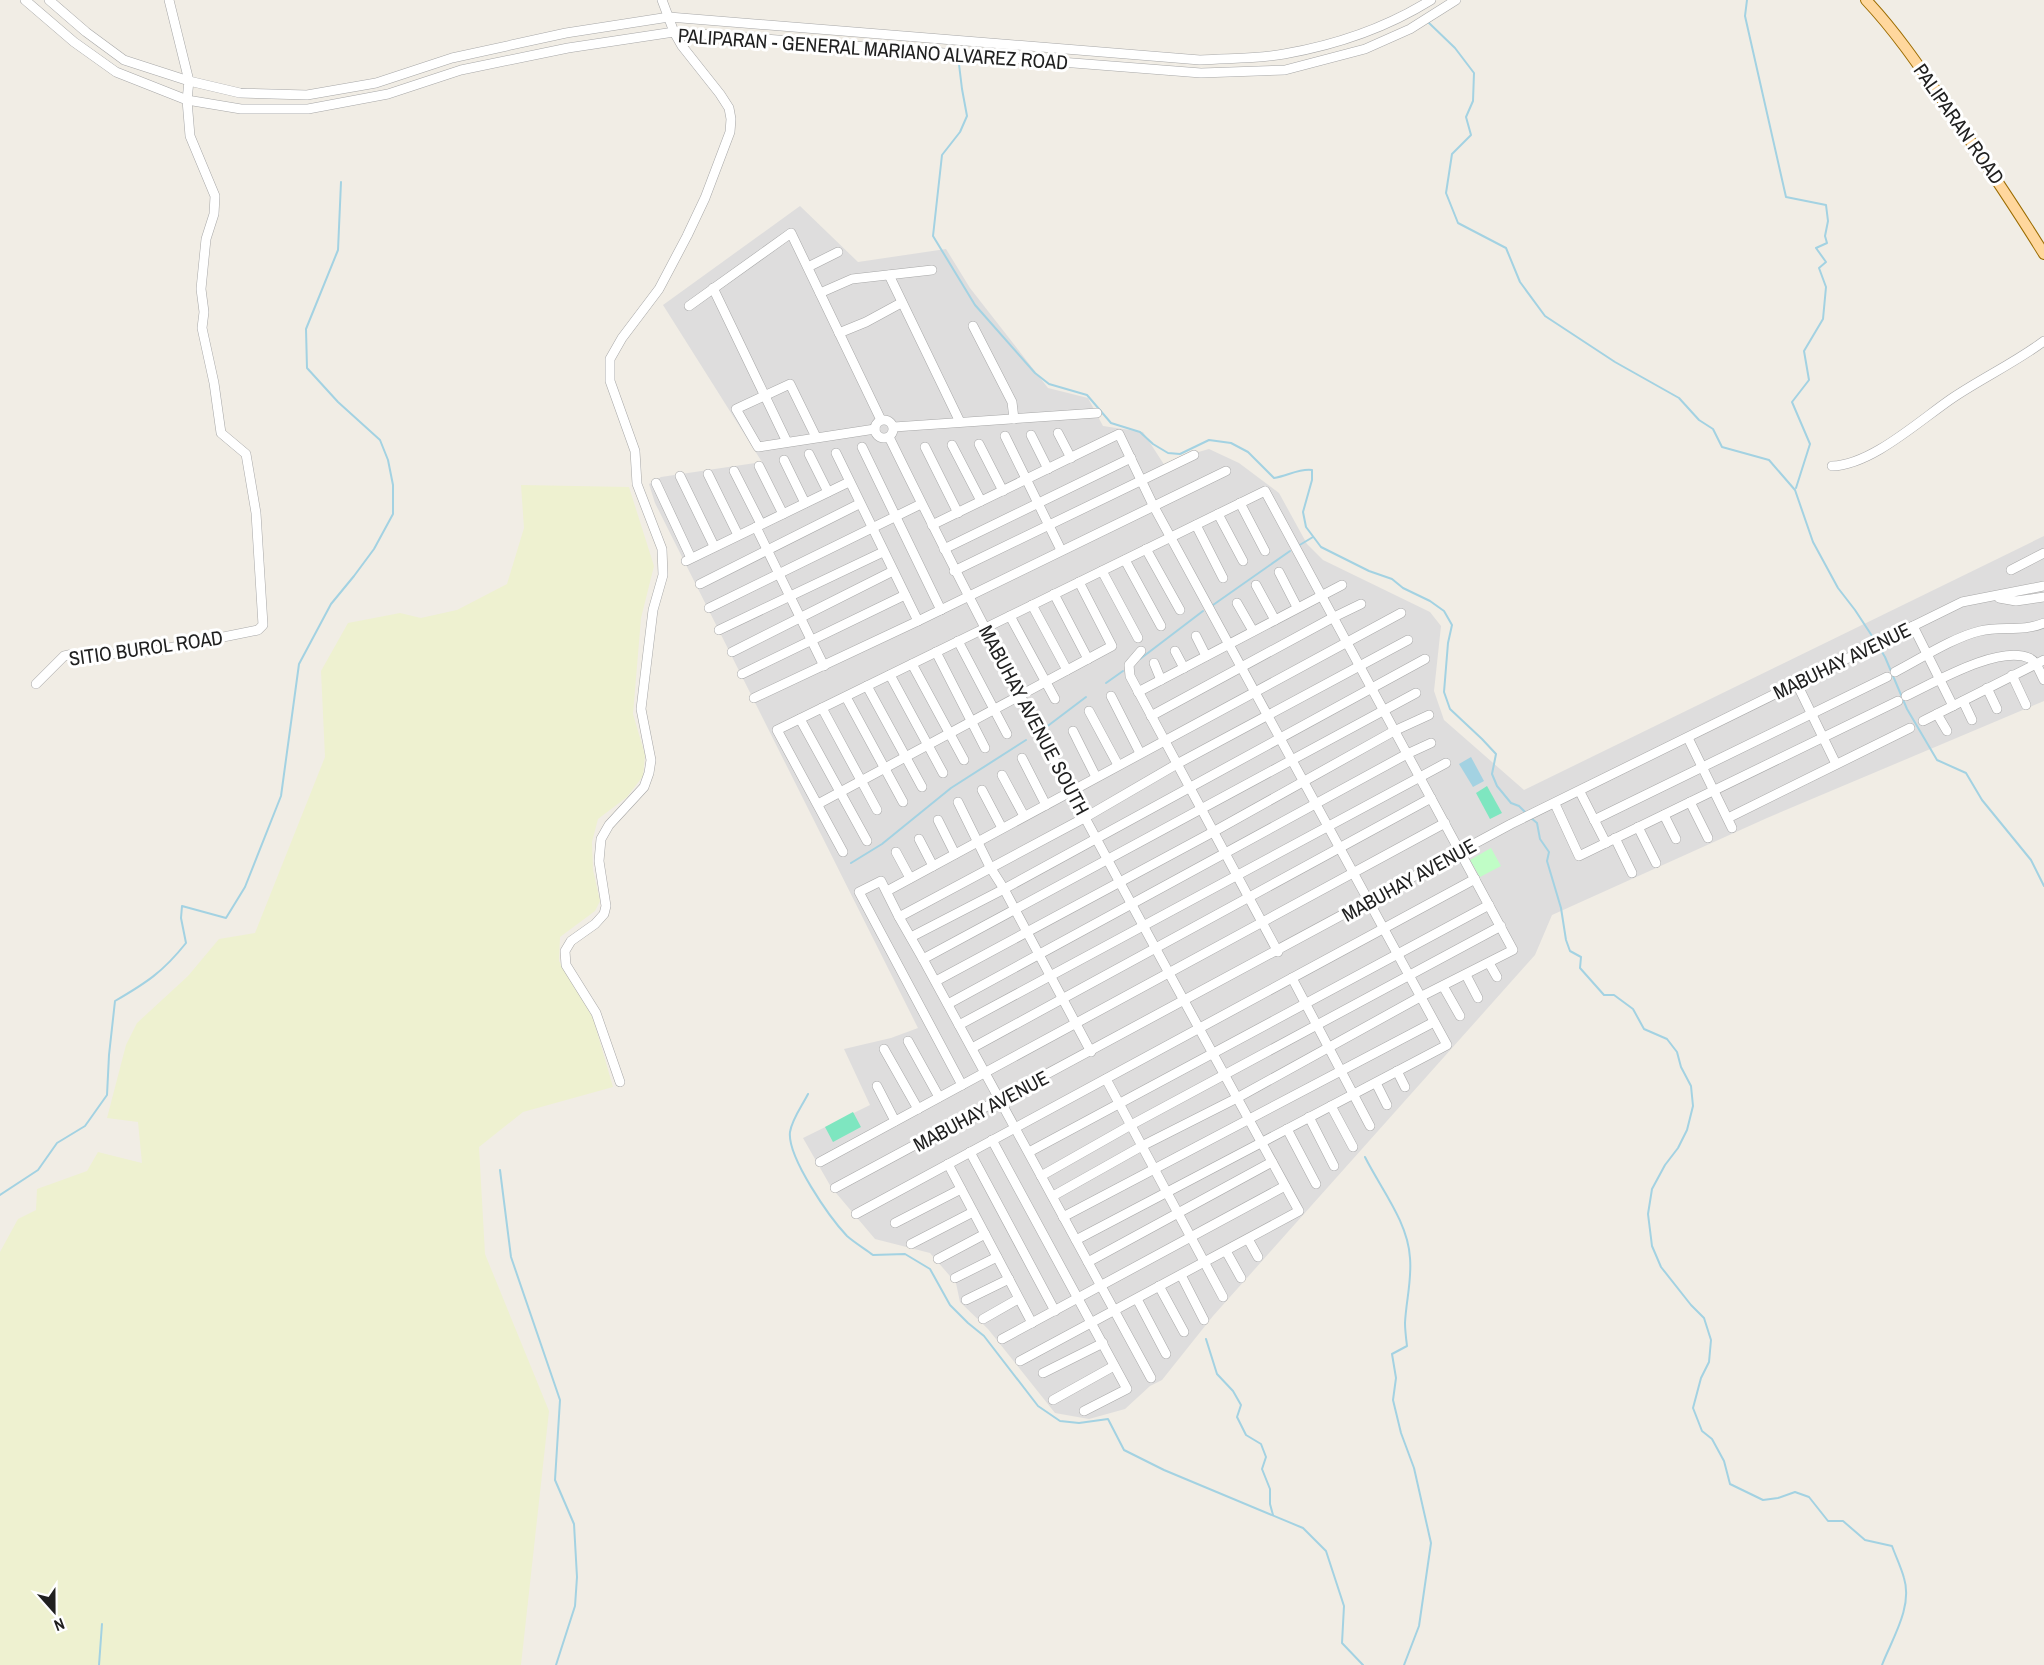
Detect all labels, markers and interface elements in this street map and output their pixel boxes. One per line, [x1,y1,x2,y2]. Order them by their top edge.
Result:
street label: PALIPARAN - GENERAL MARIANO ALVAREZ ROAD [677,21,1069,76]
street label: PALIPARAN ROAD [1908,58,2011,189]
street label: MABUHAY AVENUE [1769,616,1915,705]
street label: MABUHAY AVENUE SOUTH [973,620,1096,819]
street label: SITIO BUROL ROAD [67,623,225,672]
street label: MABUHAY AVENUE [1337,832,1481,928]
street label: MABUHAY AVENUE [908,1064,1053,1158]
north arrow [24,1581,84,1641]
text: N [51,1613,68,1637]

